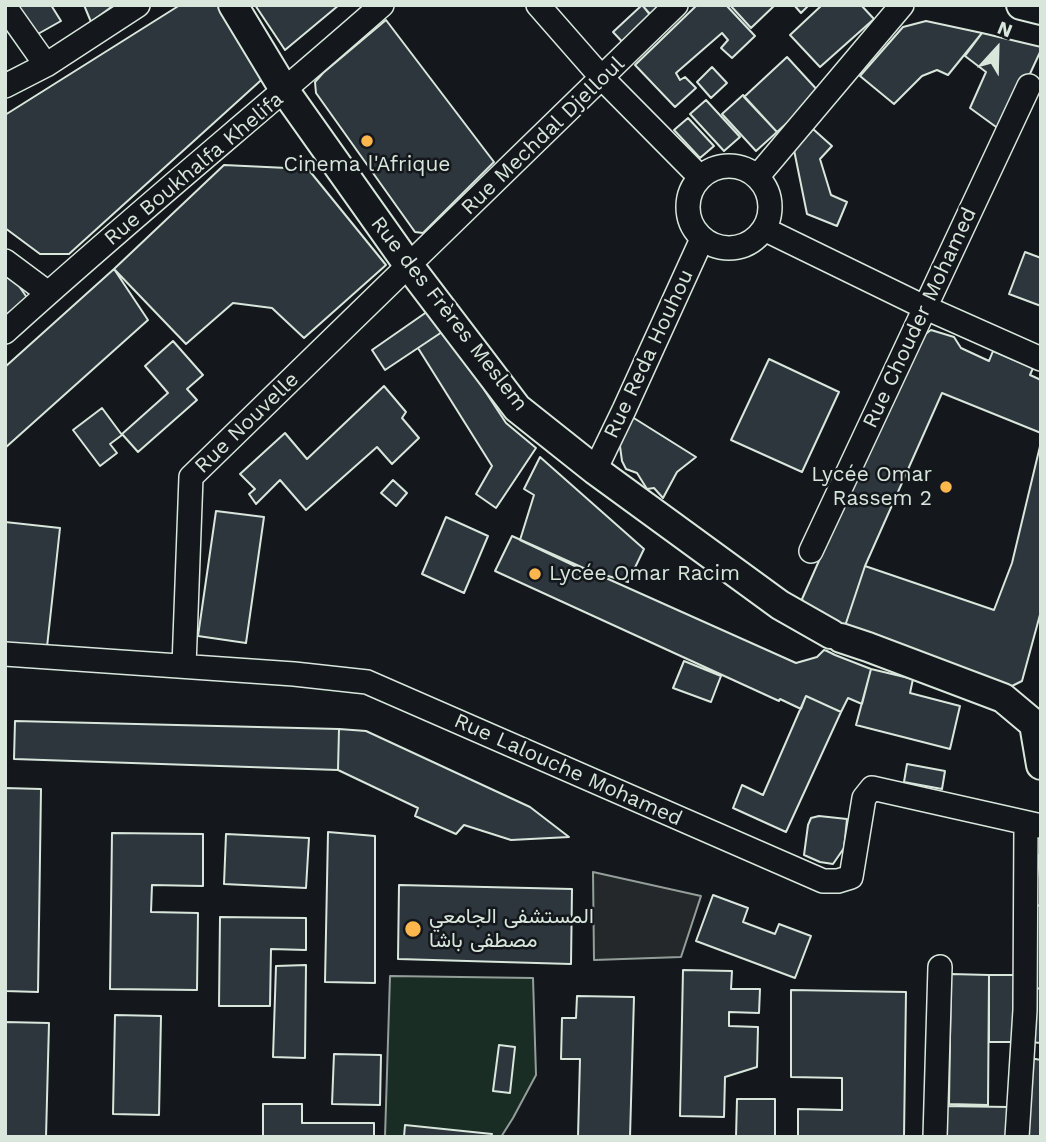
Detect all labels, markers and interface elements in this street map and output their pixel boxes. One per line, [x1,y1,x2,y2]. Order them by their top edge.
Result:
north arrow [962,14,1032,84]
text: N [994,16,1016,42]
street label: Rue Mechdal Djelloul [456,52,630,220]
street label: Rue Boukhalfa Khelifa [100,87,288,251]
marker: Cinema l'Afrique [359,133,375,149]
place label: Cinema l'Afrique [284,152,450,178]
street label: Rue Chouder Mohamed [858,204,982,432]
street label: Rue des Frères Meslem [365,212,533,416]
street label: Rue Reda Houhou [599,266,699,442]
street label: Rue Nouvelle [190,367,304,479]
place label: Lycée Omar Rassem 2 [811,462,932,512]
marker: Lycée Omar Rassem 2 [938,479,954,495]
place label: Lycée Omar Racim [549,561,740,587]
marker: Lycée Omar Racim [527,566,543,582]
street label: Rue Lalouche Mohamed [450,708,686,832]
place label: المستشفى الجامعي مصطفى باشا [429,904,594,954]
marker: المستشفى الجامعي مصطفى باشا [403,919,423,939]

